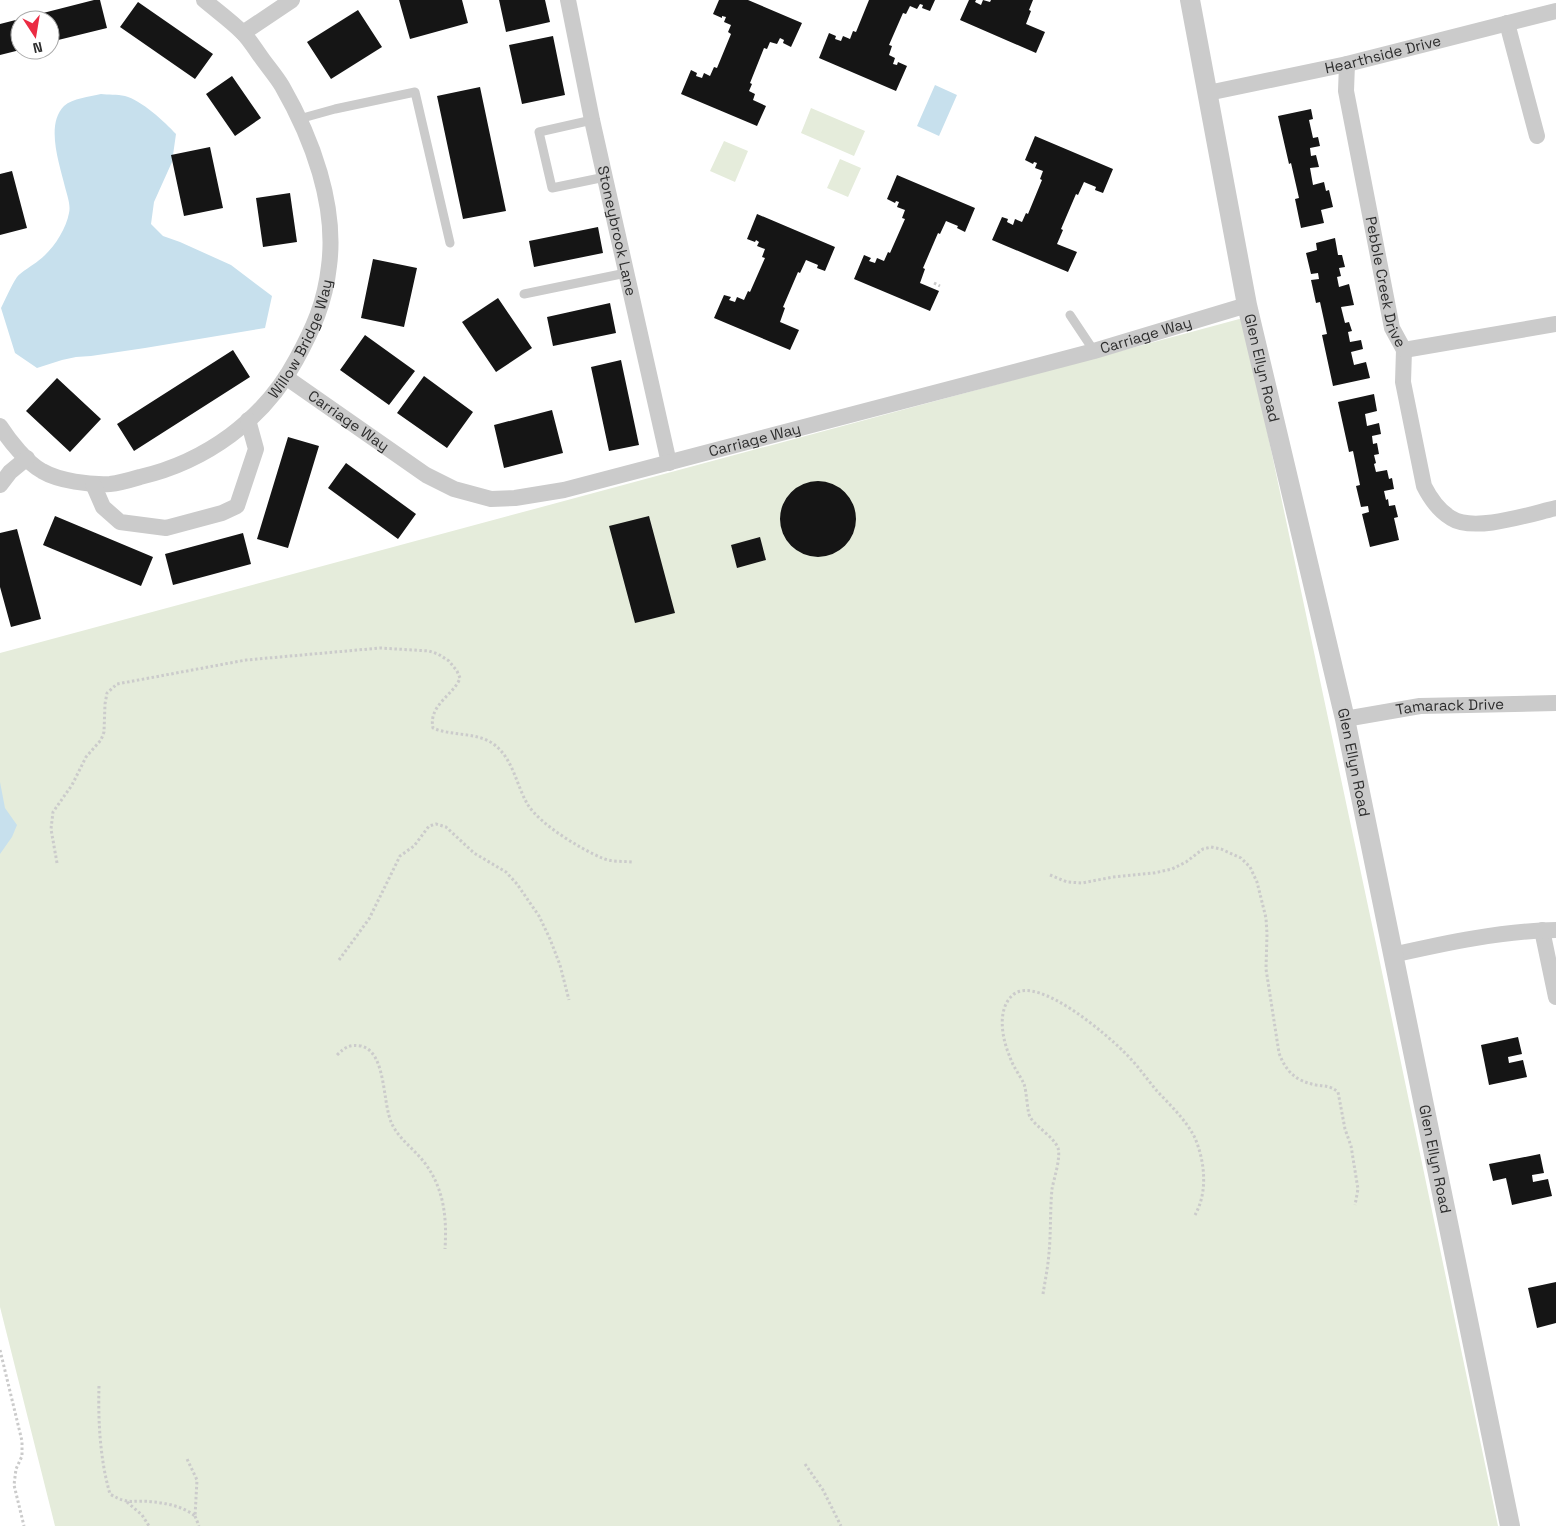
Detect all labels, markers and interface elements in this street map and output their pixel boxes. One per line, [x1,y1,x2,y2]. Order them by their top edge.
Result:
north arrow [10,10,60,60]
street label: Hearthside Drive [1323,31,1443,77]
text: N [31,38,44,57]
street label: Stoneybrook Lane [594,164,641,298]
street label: Pebble Creek Drive [1362,215,1411,351]
street label: Willow Bridge Way [264,278,336,402]
street label: Carriage Way [1098,312,1194,358]
street label: Glen Ellyn Road [1240,312,1284,424]
street label: Carriage Way [305,386,393,455]
street label: Carriage Way [706,418,803,461]
street label: Tamarack Drive [1394,694,1504,719]
street label: Glen Ellyn Road [1334,706,1375,818]
street label: Glen Ellyn Road [1415,1103,1456,1215]

